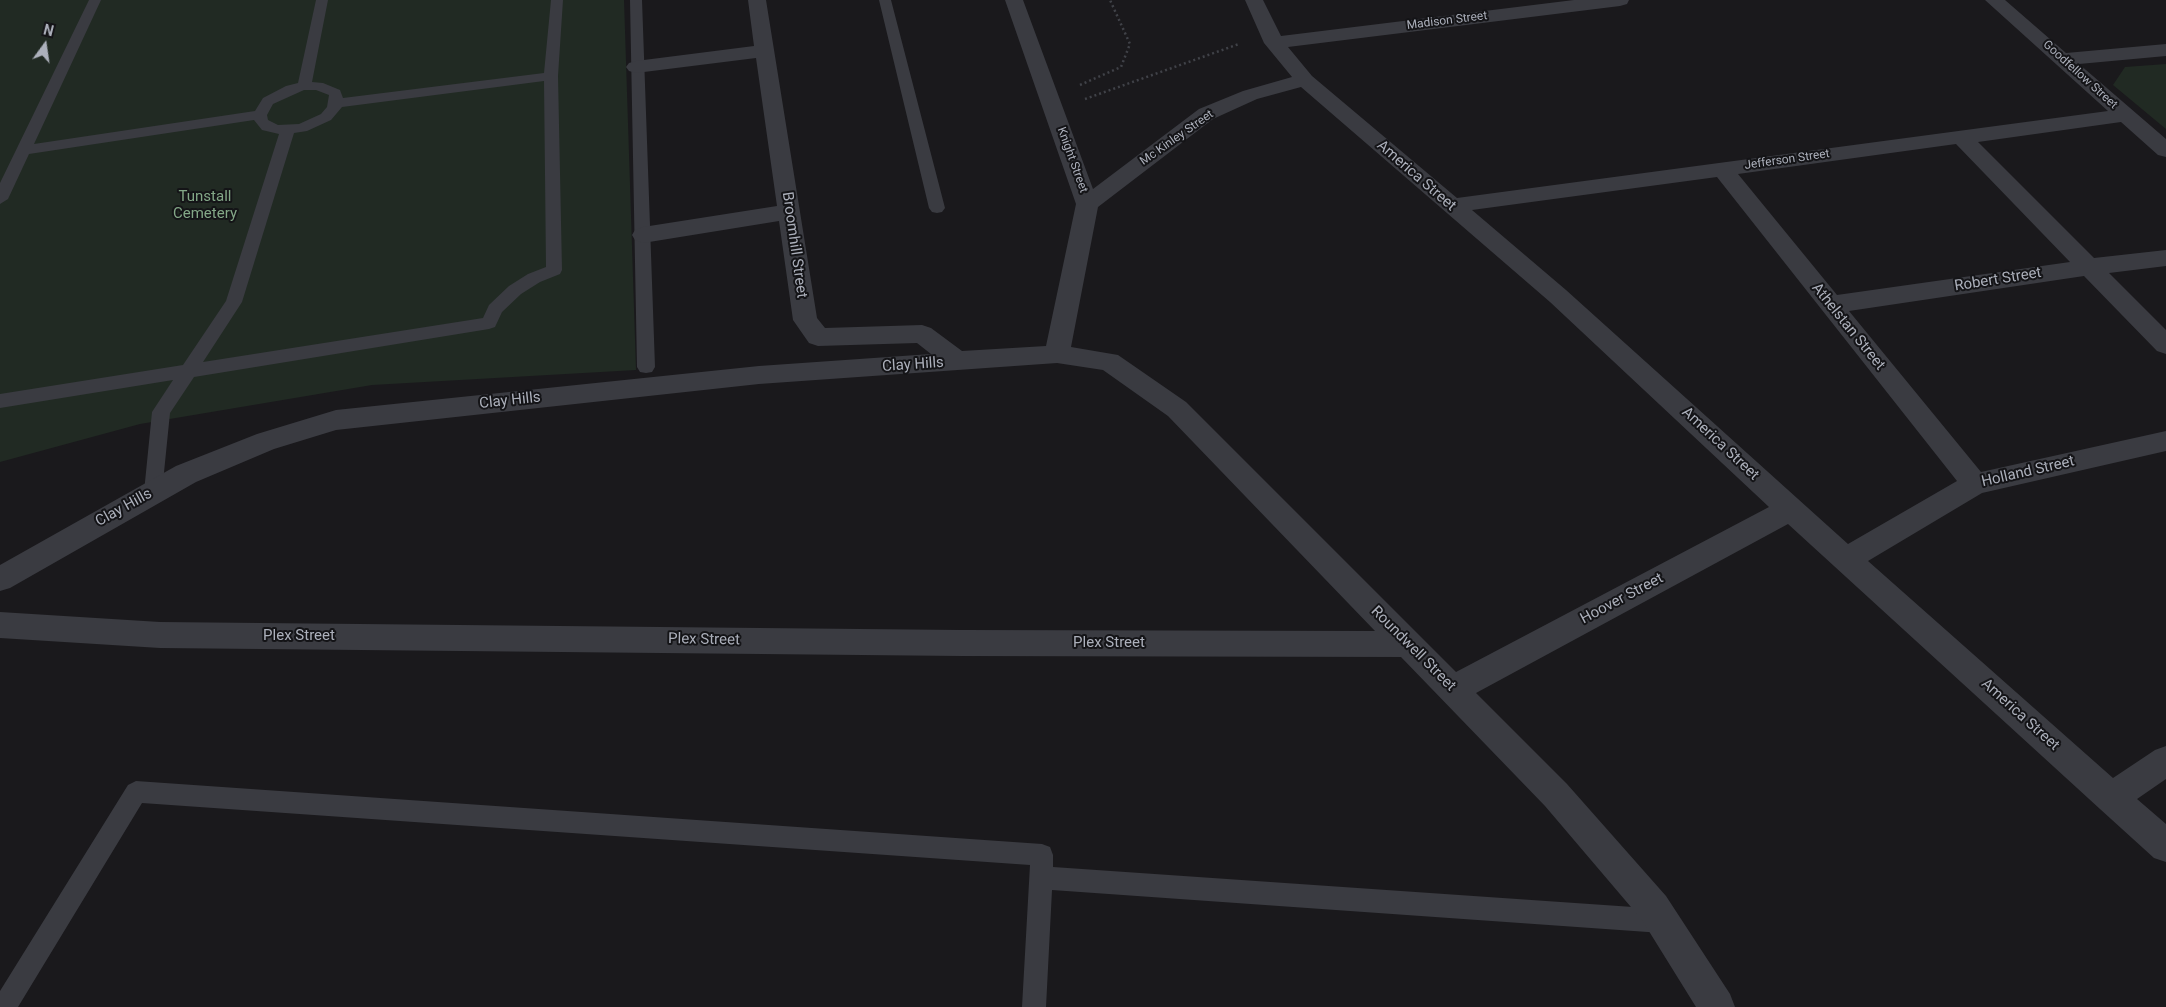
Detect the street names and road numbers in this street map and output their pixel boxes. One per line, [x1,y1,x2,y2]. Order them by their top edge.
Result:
street label: Madison Street [1406,9,1488,33]
street label: Goodfellow Street [2040,38,2120,112]
street label: Mc Kinley Street [1138,107,1216,169]
street label: Knight Street [1053,125,1091,195]
street label: America Street [1373,137,1459,215]
street label: Jefferson Street [1743,147,1831,173]
street label: Broomhill Street [778,191,810,299]
street label: Robert Street [1953,264,2043,296]
street label: Athelstan Street [1807,280,1889,374]
street label: Clay Hills [882,354,944,376]
street label: Clay Hills [478,389,542,413]
street label: America Street [1678,404,1762,484]
street label: Holland Street [1980,453,2076,491]
street label: Clay Hills [93,485,155,531]
street label: Hoover Street [1578,570,1666,628]
street label: Roundwell Street [1367,603,1459,695]
street label: Plex Street [263,627,335,645]
street label: Plex Street [668,630,740,650]
street label: Plex Street [1073,634,1145,652]
street label: America Street [1977,675,2063,755]

